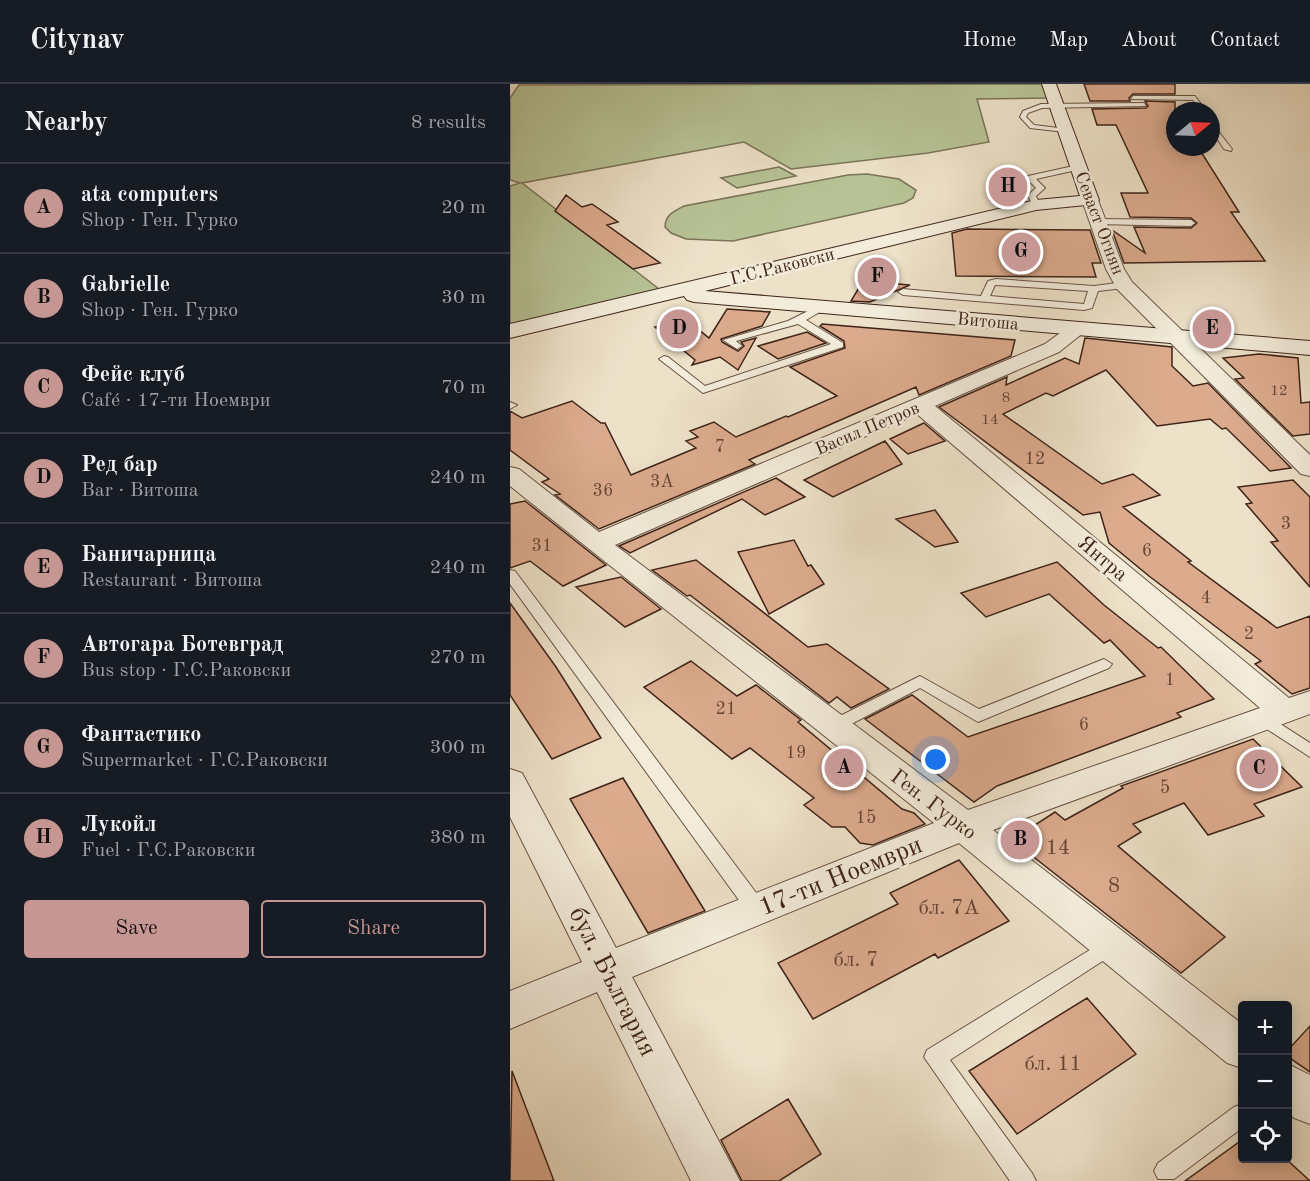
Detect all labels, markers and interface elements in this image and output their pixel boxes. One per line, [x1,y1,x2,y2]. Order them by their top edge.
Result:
text: Citynav [30,27,125,55]
text: Home [963,30,1016,51]
text: Map [1049,30,1088,51]
text: About [1121,30,1177,51]
text: Contact [1210,30,1280,51]
north arrow [1166,102,1220,156]
text: Nearby [24,110,108,136]
text: 8 results [411,113,486,133]
pin: H [988,164,1028,210]
street label: Севаст Огнян [1071,169,1127,277]
text: ata computers [81,184,218,206]
text: A [36,198,51,218]
text: 20 m [441,198,486,218]
text: Shop · Ген. Гурко [81,211,238,231]
pin: G [1002,230,1040,274]
street label: Г.С.Раковски [728,245,836,289]
pin: F [858,254,896,300]
text: Gabrielle [81,274,170,296]
text: B [36,288,51,308]
text: 30 m [441,288,486,308]
text: Shop · Ген. Гурко [81,301,238,321]
pin: D [660,306,698,352]
pin: E [1192,306,1232,352]
street label: Витоша [956,310,1020,334]
text: Фейс клуб [81,364,185,386]
text: C [37,378,50,398]
text: 70 m [441,378,486,398]
house number: 12 [1270,384,1288,399]
text: Café · 17-ти Ноември [81,391,270,411]
house number: 8 [1002,391,1010,406]
street label: Васил Петров [813,399,922,459]
house number: 14 [981,413,999,428]
house number: 7 [715,438,725,456]
house number: 12 [1025,450,1045,468]
text: Ред бар [81,454,158,476]
text: D [36,468,51,488]
text: 240 m [430,468,486,488]
house number: 3А [650,473,674,491]
text: Bar · Витоша [81,481,199,501]
house number: 36 [593,482,613,500]
house number: 3 [1281,515,1291,533]
street label: Янтра [1073,532,1131,586]
house number: 31 [532,537,552,555]
house number: 6 [1142,542,1152,560]
text: Баничарница [81,544,217,566]
text: E [37,558,50,578]
text: 240 m [430,558,486,578]
text: Restaurant · Витоша [81,571,262,591]
house number: 4 [1201,589,1211,607]
house number: 2 [1244,625,1254,643]
text: Автогара Ботевград [81,634,284,656]
text: F [37,648,50,668]
text: 270 m [430,648,486,668]
text: Bus stop · Г.С.Раковски [81,661,291,681]
house number: 1 [1165,671,1175,689]
house number: 21 [716,700,736,718]
house number: 6 [1079,716,1089,734]
text: Фантастико [81,724,201,746]
text: G [36,738,51,758]
text: 300 m [430,738,486,758]
house number: 19 [786,744,806,762]
your location [921,745,950,774]
pin: A [824,746,864,790]
pin: C [1240,746,1278,792]
text: Supermarket · Г.С.Раковски [81,751,328,771]
street label: Ген. Гурко [886,766,980,844]
house number: 5 [1160,779,1170,797]
house number: 15 [856,809,876,827]
text: Лукойл [81,814,156,836]
pin: B [1000,818,1040,862]
text: H [35,828,52,848]
text: 380 m [430,828,486,848]
street label: 17-ти Ноември [755,832,926,921]
house number: 14 [1046,838,1070,859]
text: Fuel · Г.С.Раковски [81,841,255,861]
house number: 8 [1108,876,1120,897]
house number: бл. 7А [919,898,979,919]
button: Save [24,900,249,958]
button: Share [261,900,486,958]
street label: бул. България [563,903,661,1061]
house number: бл. 7 [834,950,878,971]
map controls [1238,1001,1292,1163]
button: + [1238,1001,1292,1055]
house number: бл. 11 [1024,1054,1082,1075]
button: − [1238,1055,1292,1109]
button: locate [1238,1109,1292,1163]

